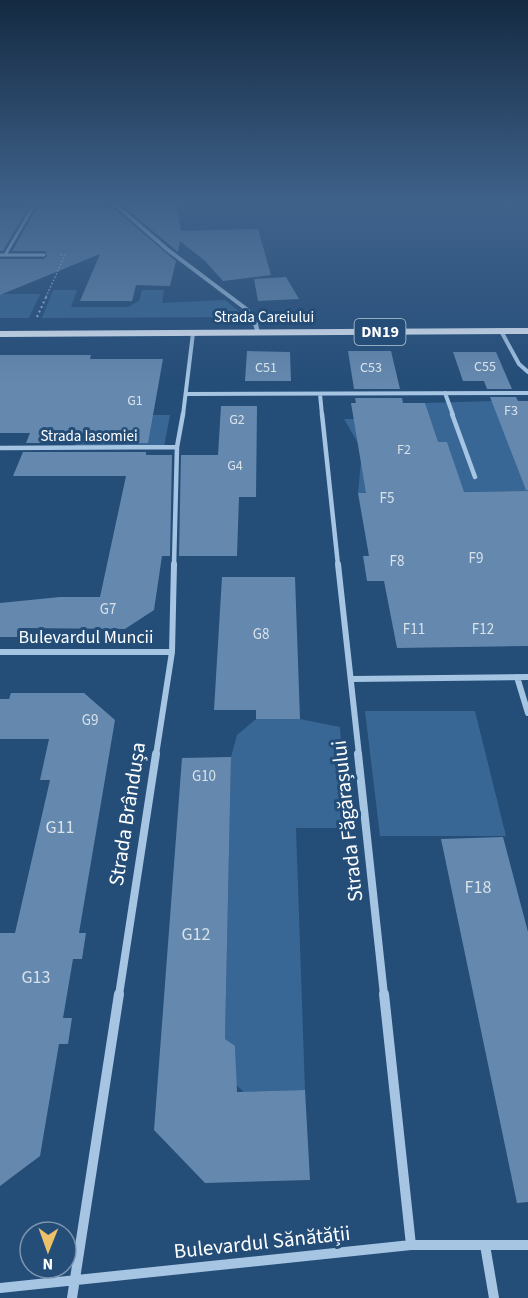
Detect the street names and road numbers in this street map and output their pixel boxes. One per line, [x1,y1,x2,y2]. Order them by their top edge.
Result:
street label: Strada Careiului [214,307,314,328]
road number: DN19 [354,319,406,345]
street label: Strada Iasomiei [40,426,138,447]
street label: Bulevardul Muncii [19,625,153,650]
street label: Strada Făgărașului [324,739,370,903]
street label: Strada Brândușa [101,740,153,888]
street label: Bulevardul Sănătății [172,1218,352,1266]

